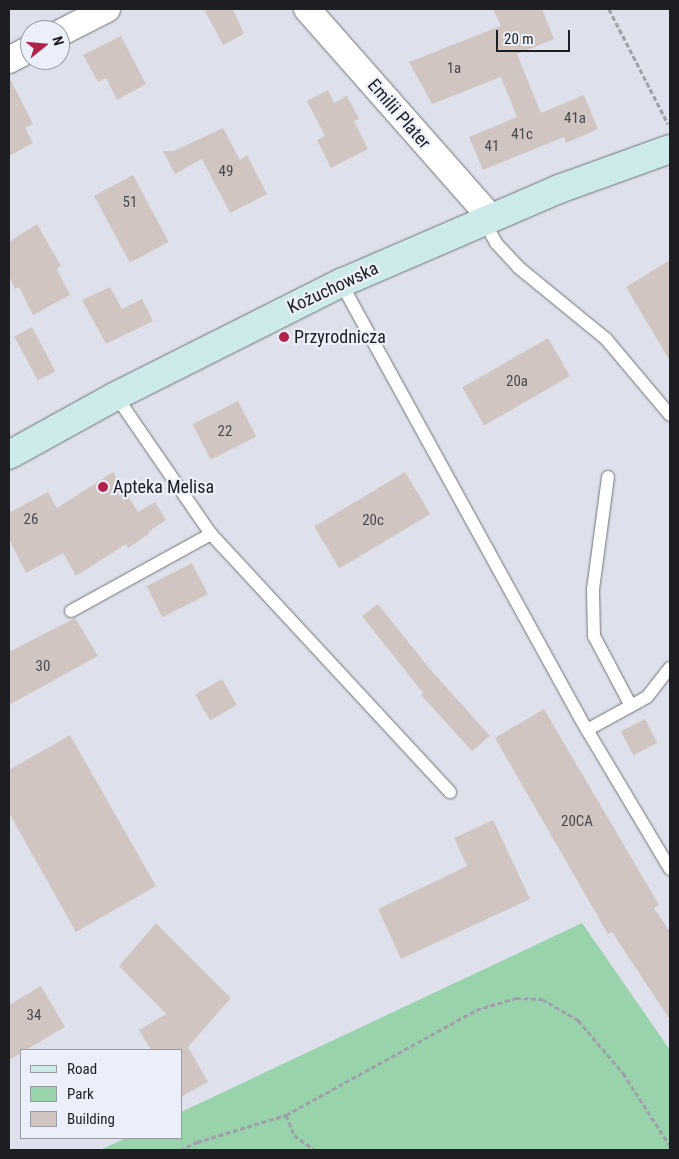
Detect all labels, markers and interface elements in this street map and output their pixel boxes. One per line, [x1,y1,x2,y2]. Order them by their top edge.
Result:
north arrow [20,20,70,70]
scale bar [499,20,573,52]
text: 20 m [504,30,534,48]
text: N [49,34,67,47]
house number: 1a [447,60,461,78]
street label: Emilii Plater [363,75,435,153]
house number: 41a [564,110,586,128]
house number: 41c [511,126,533,144]
house number: 41 [485,138,499,156]
house number: 49 [219,163,233,181]
house number: 51 [123,194,137,212]
street label: Kożuchowska [284,258,382,318]
place label: Przyrodnicza [294,326,386,348]
marker: Przyrodnicza [278,331,290,343]
house number: 20a [506,373,528,391]
house number: 22 [218,423,232,441]
place label: Apteka Melisa [113,476,214,498]
marker: Apteka Melisa [97,481,109,493]
house number: 26 [24,511,38,529]
house number: 20c [362,512,384,530]
house number: 30 [36,658,50,676]
house number: 20CA [561,813,593,831]
house number: 34 [27,1007,41,1025]
legend [20,1049,182,1139]
text: Road [67,1060,97,1078]
text: Park [67,1085,94,1103]
text: Building [67,1110,115,1128]

